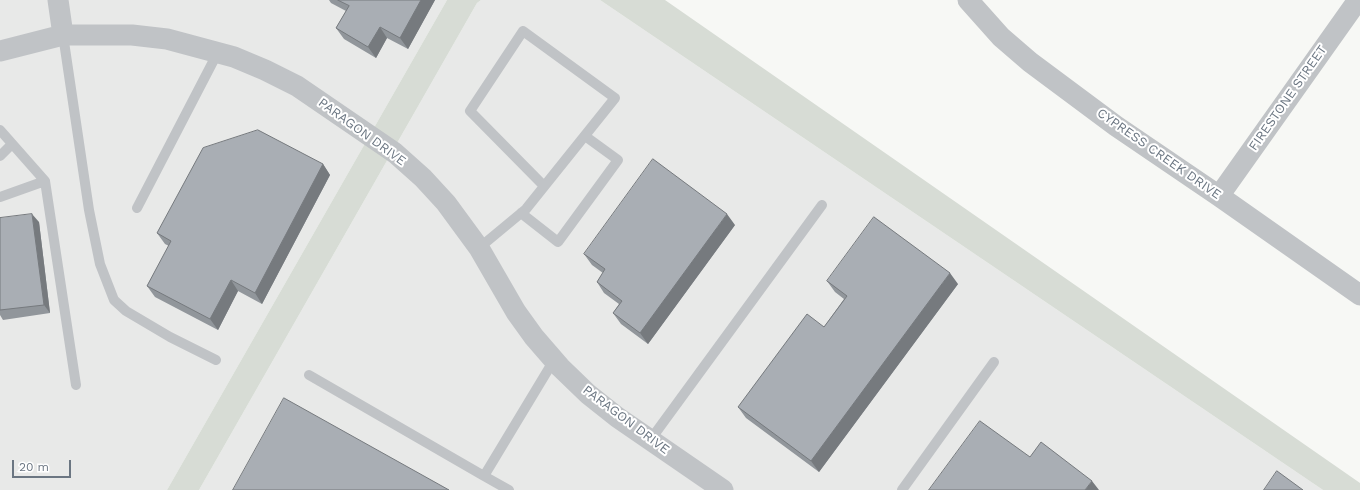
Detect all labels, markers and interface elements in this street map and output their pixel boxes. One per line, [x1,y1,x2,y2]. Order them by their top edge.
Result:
street label: FIRESTONE STREET [1246,42,1330,154]
street label: PARAGON DRIVE [315,95,409,169]
street label: CYPRESS CREEK DRIVE [1094,105,1224,203]
street label: PARAGON DRIVE [580,382,672,458]
scale bar [14,452,73,478]
text: 20 m [19,460,49,474]

